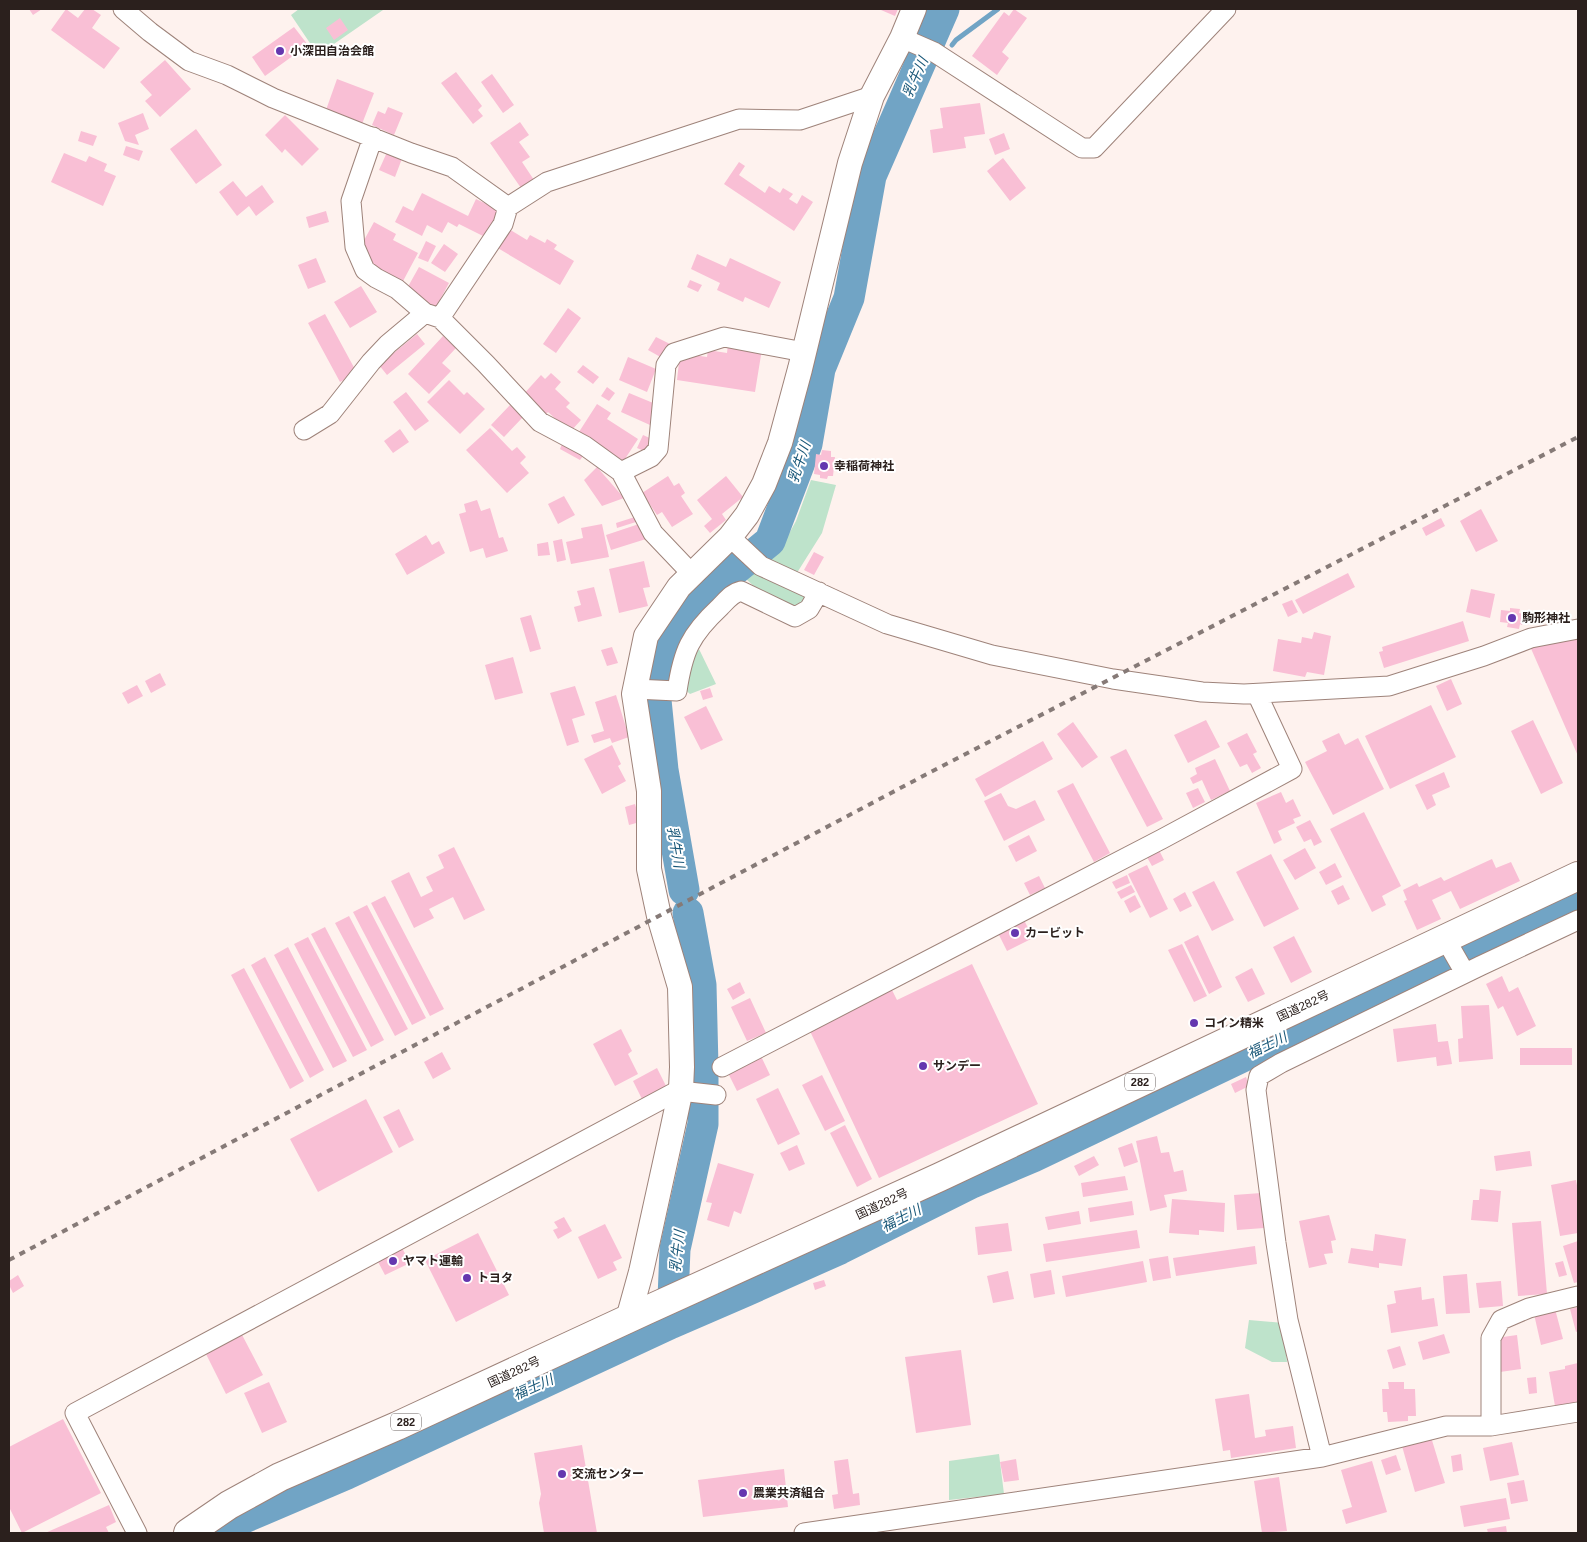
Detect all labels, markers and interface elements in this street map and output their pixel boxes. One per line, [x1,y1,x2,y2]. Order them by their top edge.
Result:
place label: 小深田自治会館 [290,44,374,58]
marker: 小深田自治会館 [274,45,286,57]
water label: 乳牛川 [899,53,932,99]
water label: 乳牛川 [785,438,814,484]
place label: 幸稲荷神社 [834,459,894,473]
marker: 幸稲荷神社 [818,460,830,472]
place label: 駒形神社 [1522,611,1570,625]
marker: 駒形神社 [1506,612,1518,624]
water label: 乳牛川 [664,825,688,871]
place label: カービット [1025,926,1085,940]
marker: カービット [1009,927,1021,939]
street label: 国道282号 [1275,988,1331,1024]
place label: コイン精米 [1204,1016,1264,1030]
marker: コイン精米 [1188,1017,1200,1029]
water label: 福士川 [1245,1028,1291,1061]
place label: サンデー [933,1059,981,1073]
marker: サンデー [917,1060,929,1072]
road number: 282 [1125,1074,1155,1090]
street label: 国道282号 [854,1186,910,1222]
water label: 福士川 [879,1200,925,1235]
water label: 乳牛川 [667,1227,688,1273]
place label: ヤマト運輸 [403,1254,463,1268]
marker: ヤマト運輸 [387,1255,399,1267]
place label: トヨタ [477,1271,513,1285]
marker: トヨタ [461,1272,473,1284]
street label: 国道282号 [486,1354,542,1390]
water label: 福士川 [511,1370,557,1403]
road number: 282 [391,1414,421,1430]
place label: 交流センター [572,1467,644,1481]
marker: 交流センター [556,1468,568,1480]
place label: 農業共済組合 [753,1486,825,1500]
marker: 農業共済組合 [737,1487,749,1499]

